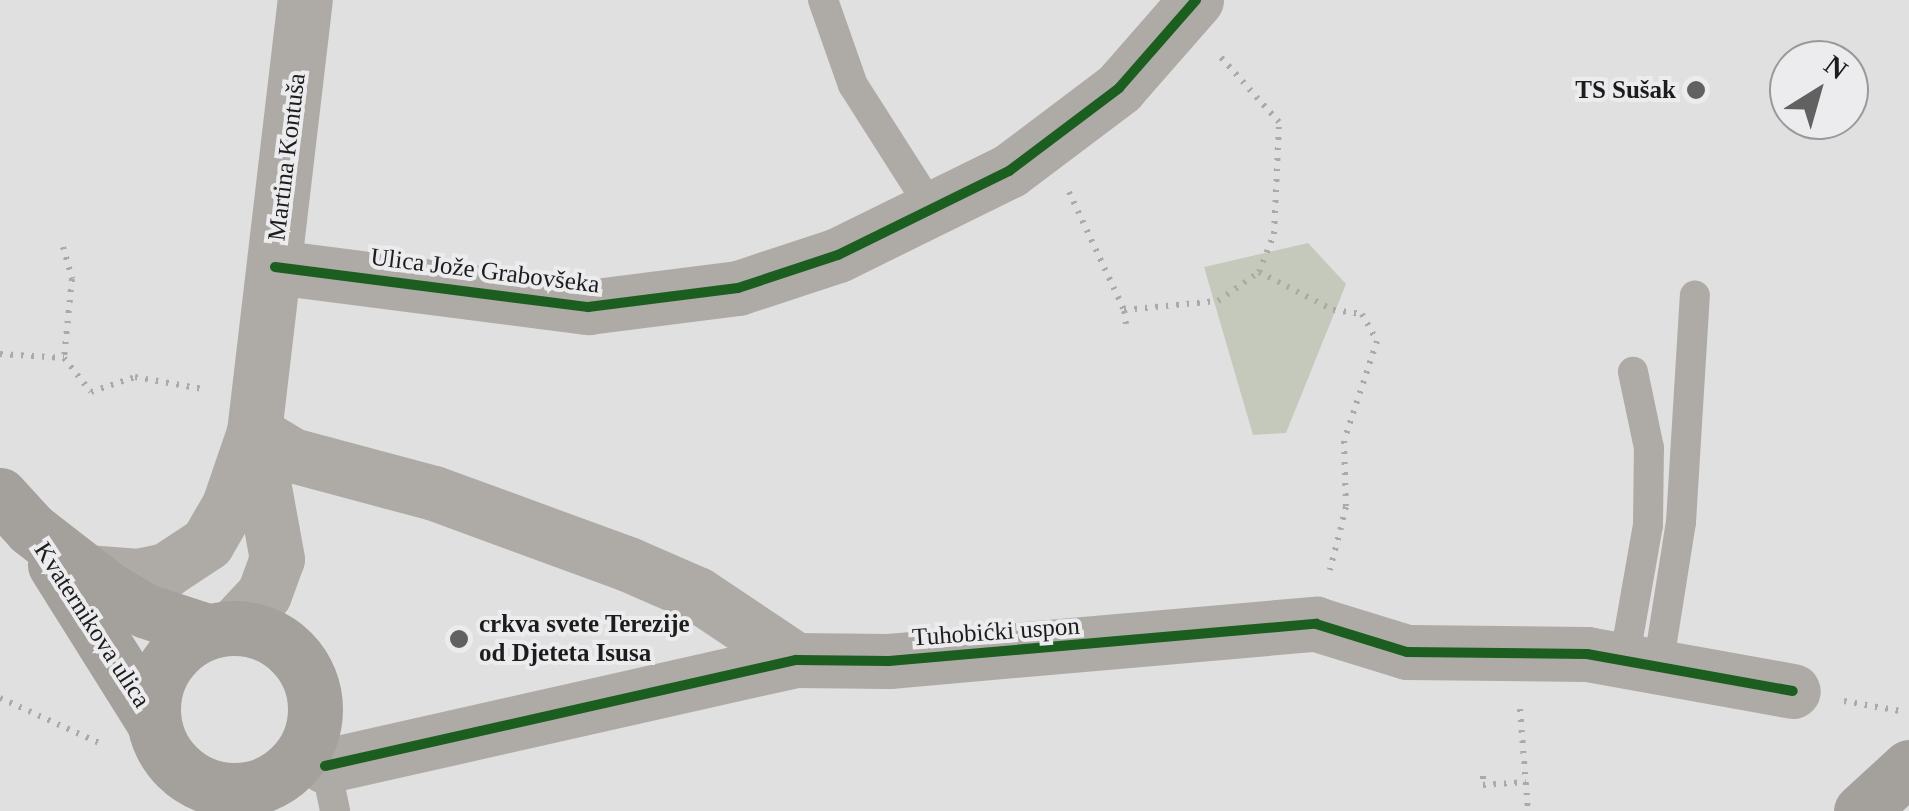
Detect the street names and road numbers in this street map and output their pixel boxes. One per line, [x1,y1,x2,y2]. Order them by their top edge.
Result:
street label: Martina Kontuša [262,71,312,243]
street label: Ulica Jože Grabovšeka [369,242,601,300]
street label: Kvaternikova ulica [27,537,157,713]
street label: Tuhobićki uspon [911,611,1081,653]

